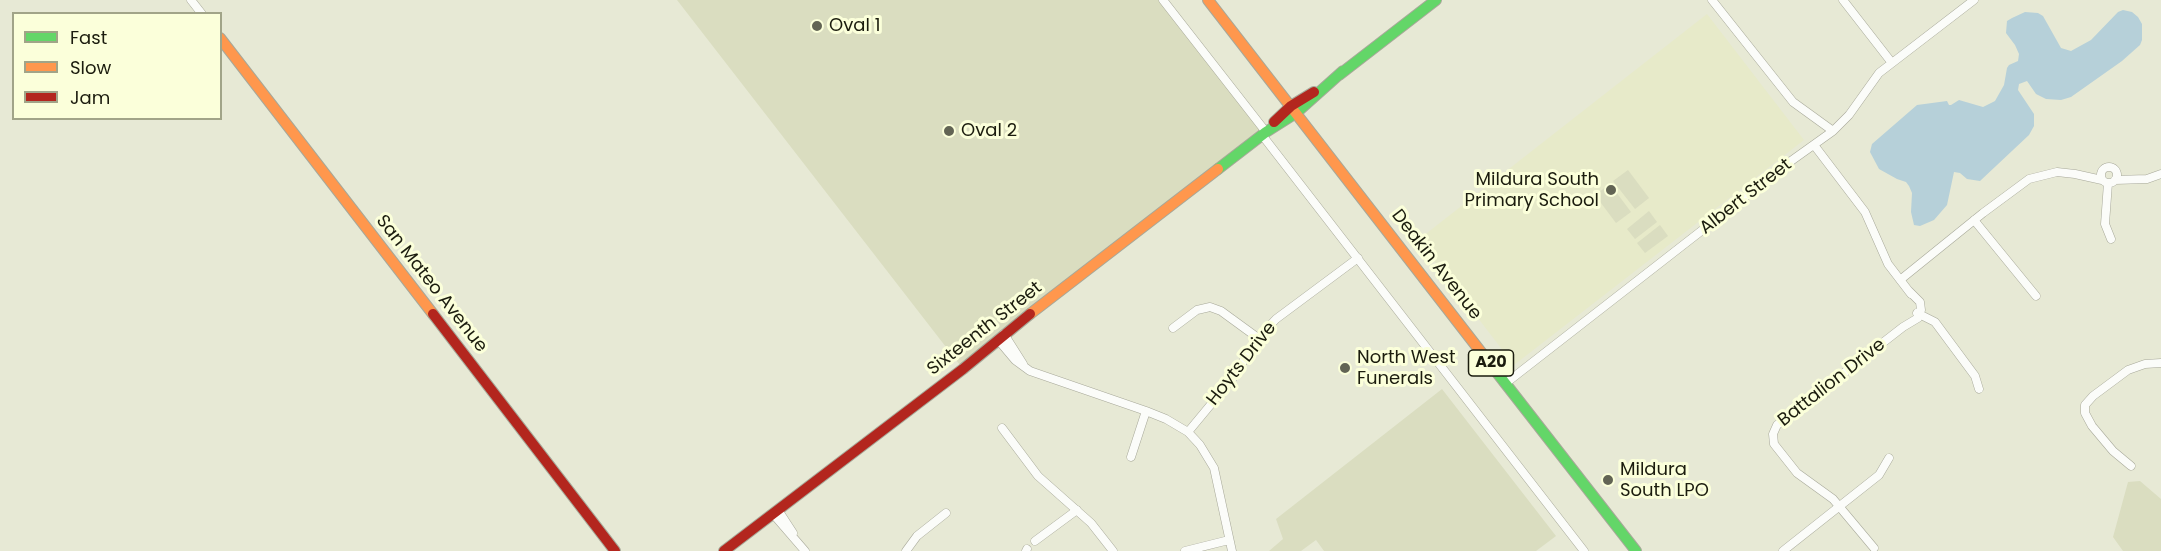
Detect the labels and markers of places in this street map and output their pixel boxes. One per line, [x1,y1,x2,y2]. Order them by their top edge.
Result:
place label: Oval 1 [829,15,880,37]
marker: Oval 1 [810,19,824,33]
place label: Oval 2 [961,120,1017,142]
marker: Oval 2 [942,124,956,138]
place label: Mildura South Primary School [1465,169,1599,212]
marker: Mildura South Primary School [1604,183,1618,197]
place label: North West Funerals [1357,347,1455,389]
marker: North West Funerals [1338,361,1352,375]
place label: Mildura South LPO [1620,459,1709,502]
marker: Mildura South LPO [1601,473,1615,487]

